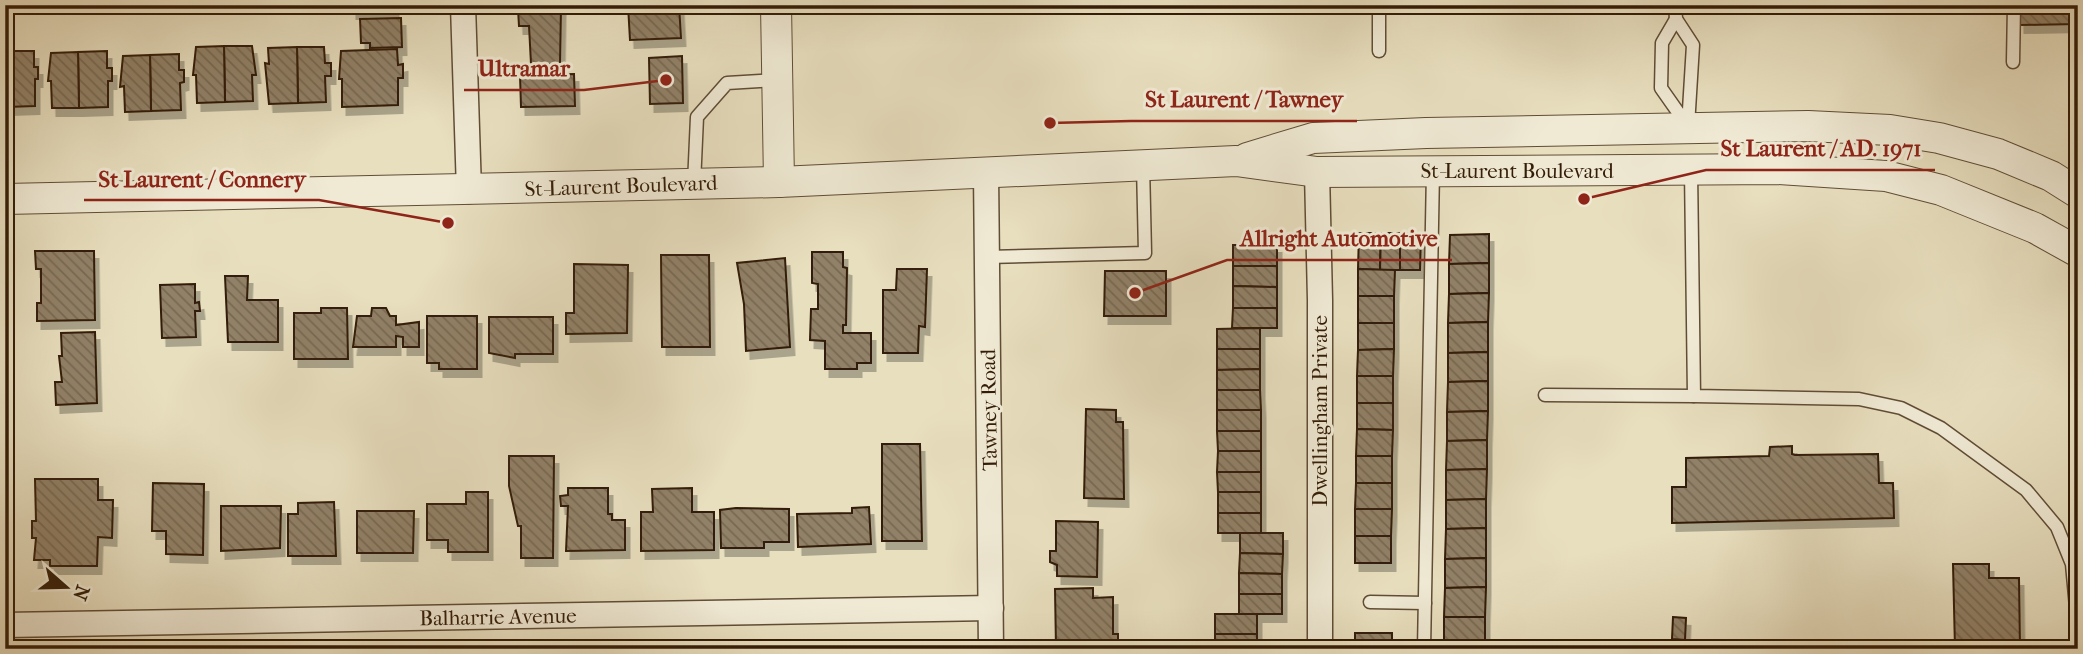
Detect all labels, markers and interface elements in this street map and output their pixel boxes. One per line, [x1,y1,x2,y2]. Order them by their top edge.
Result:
callout: Ultramar [464,46,584,90]
text: Ultramar [477,55,571,82]
callout: St Laurent / Tawney [1131,77,1357,121]
text: St Laurent / Tawney [1145,86,1345,113]
callout: St Laurent / AD. 1971 [1706,126,1935,170]
text: St Laurent / AD. 1971 [1720,135,1922,162]
callout: St Laurent / Connery [84,156,319,200]
street label: St-Laurent Boulevard [1420,159,1614,183]
text: St Laurent / Connery [98,166,307,193]
street label: St-Laurent Boulevard [524,171,719,201]
callout: Allright Automotive [1227,216,1452,260]
text: Allright Automotive [1238,225,1438,252]
street label: Dwellingham Private [1308,315,1332,507]
street label: Tawney Road [976,348,1002,471]
north arrow [32,552,102,622]
text: N [68,582,94,604]
street label: Balharrie Avenue [419,604,577,630]

